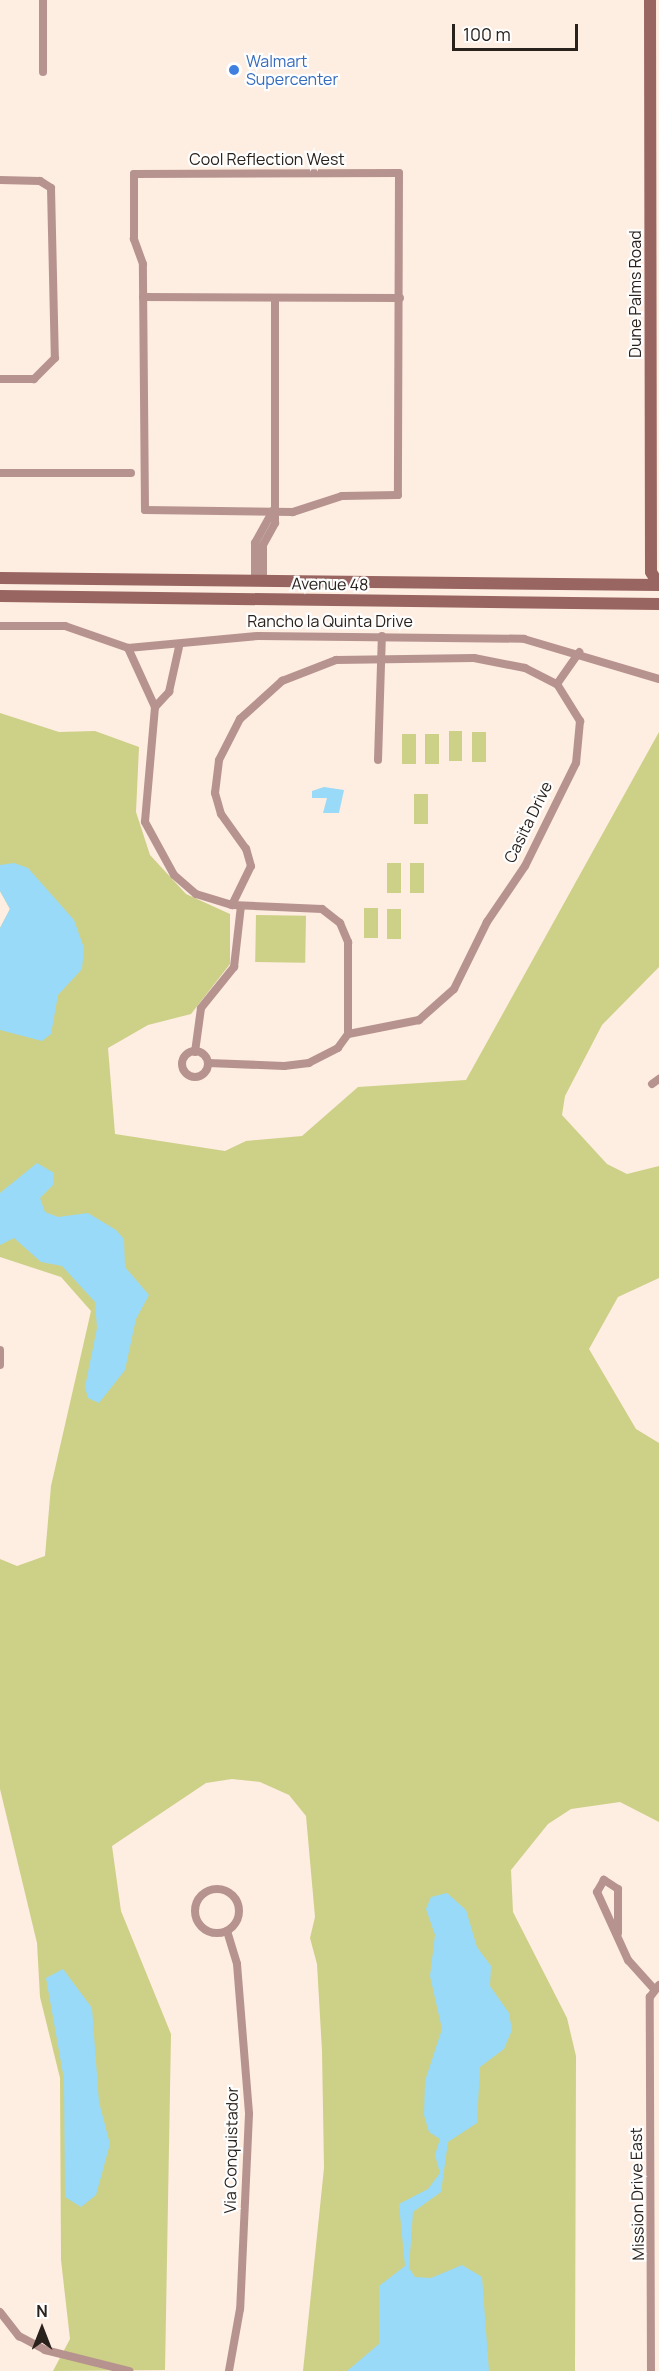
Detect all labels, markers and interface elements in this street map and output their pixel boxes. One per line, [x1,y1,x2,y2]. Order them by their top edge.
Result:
scale bar [455,12,581,50]
text: 100 m [463,22,511,46]
place label: Walmart Supercenter [246,51,338,89]
marker: Walmart Supercenter [227,63,241,77]
street label: Cool Reflection West [189,149,345,169]
street label: Dune Palms Road [625,230,645,358]
street label: Avenue 48 [291,574,369,594]
street label: Rancho la Quinta Drive [247,611,413,631]
street label: Casita Drive [500,778,556,866]
street label: Via Conquistador [220,2086,242,2214]
street label: Mission Drive East [626,2127,648,2261]
north arrow [12,2299,72,2359]
text: N [36,2300,48,2322]

